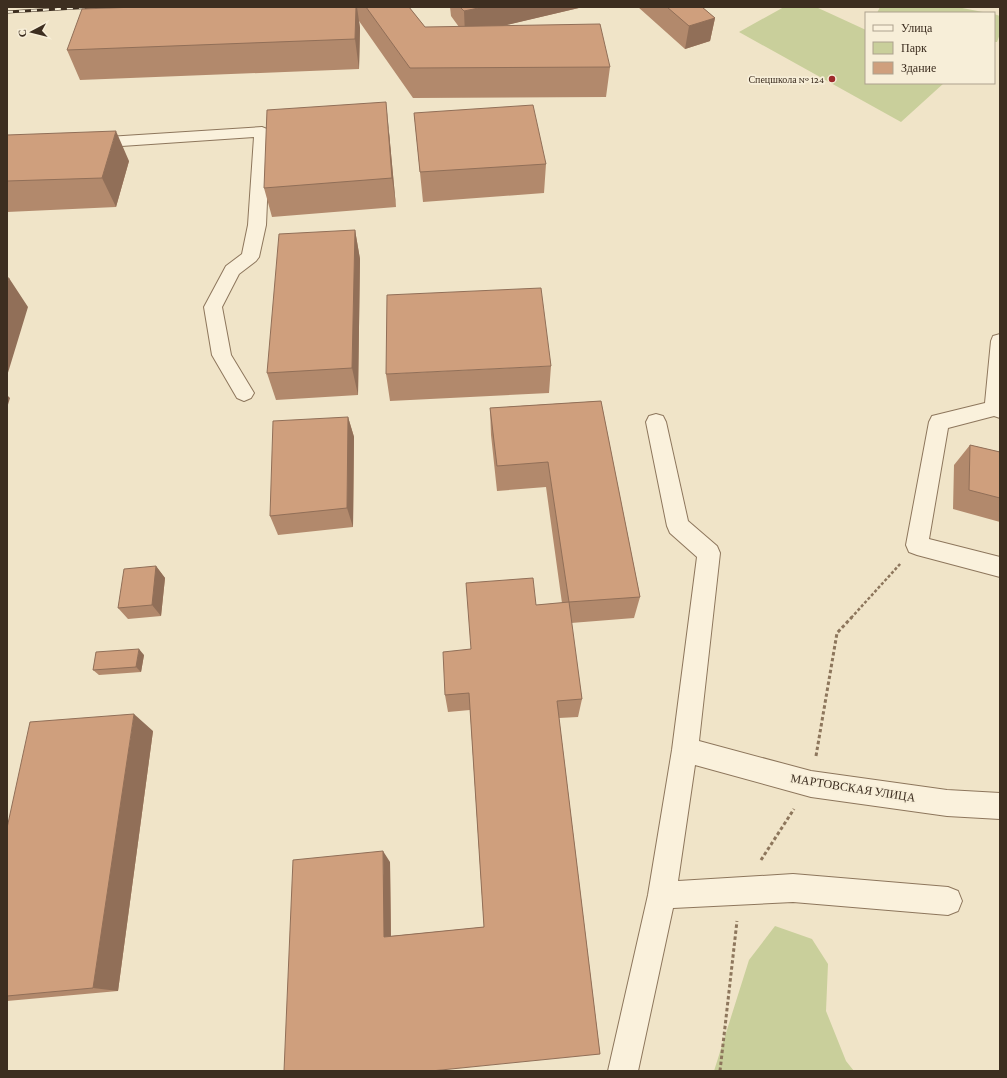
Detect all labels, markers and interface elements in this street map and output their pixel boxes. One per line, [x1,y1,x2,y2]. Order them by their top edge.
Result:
north arrow [12,12,52,52]
legend [865,12,995,84]
text: Улица [901,21,933,35]
text: С [16,28,29,38]
text: Парк [901,41,927,55]
text: Здание [901,61,936,75]
place label: Спецшкола № 124 [748,74,824,85]
marker: Спецшкола № 124 [827,74,837,84]
street label: МАРТОВСКАЯ УЛИЦА [790,771,917,805]

